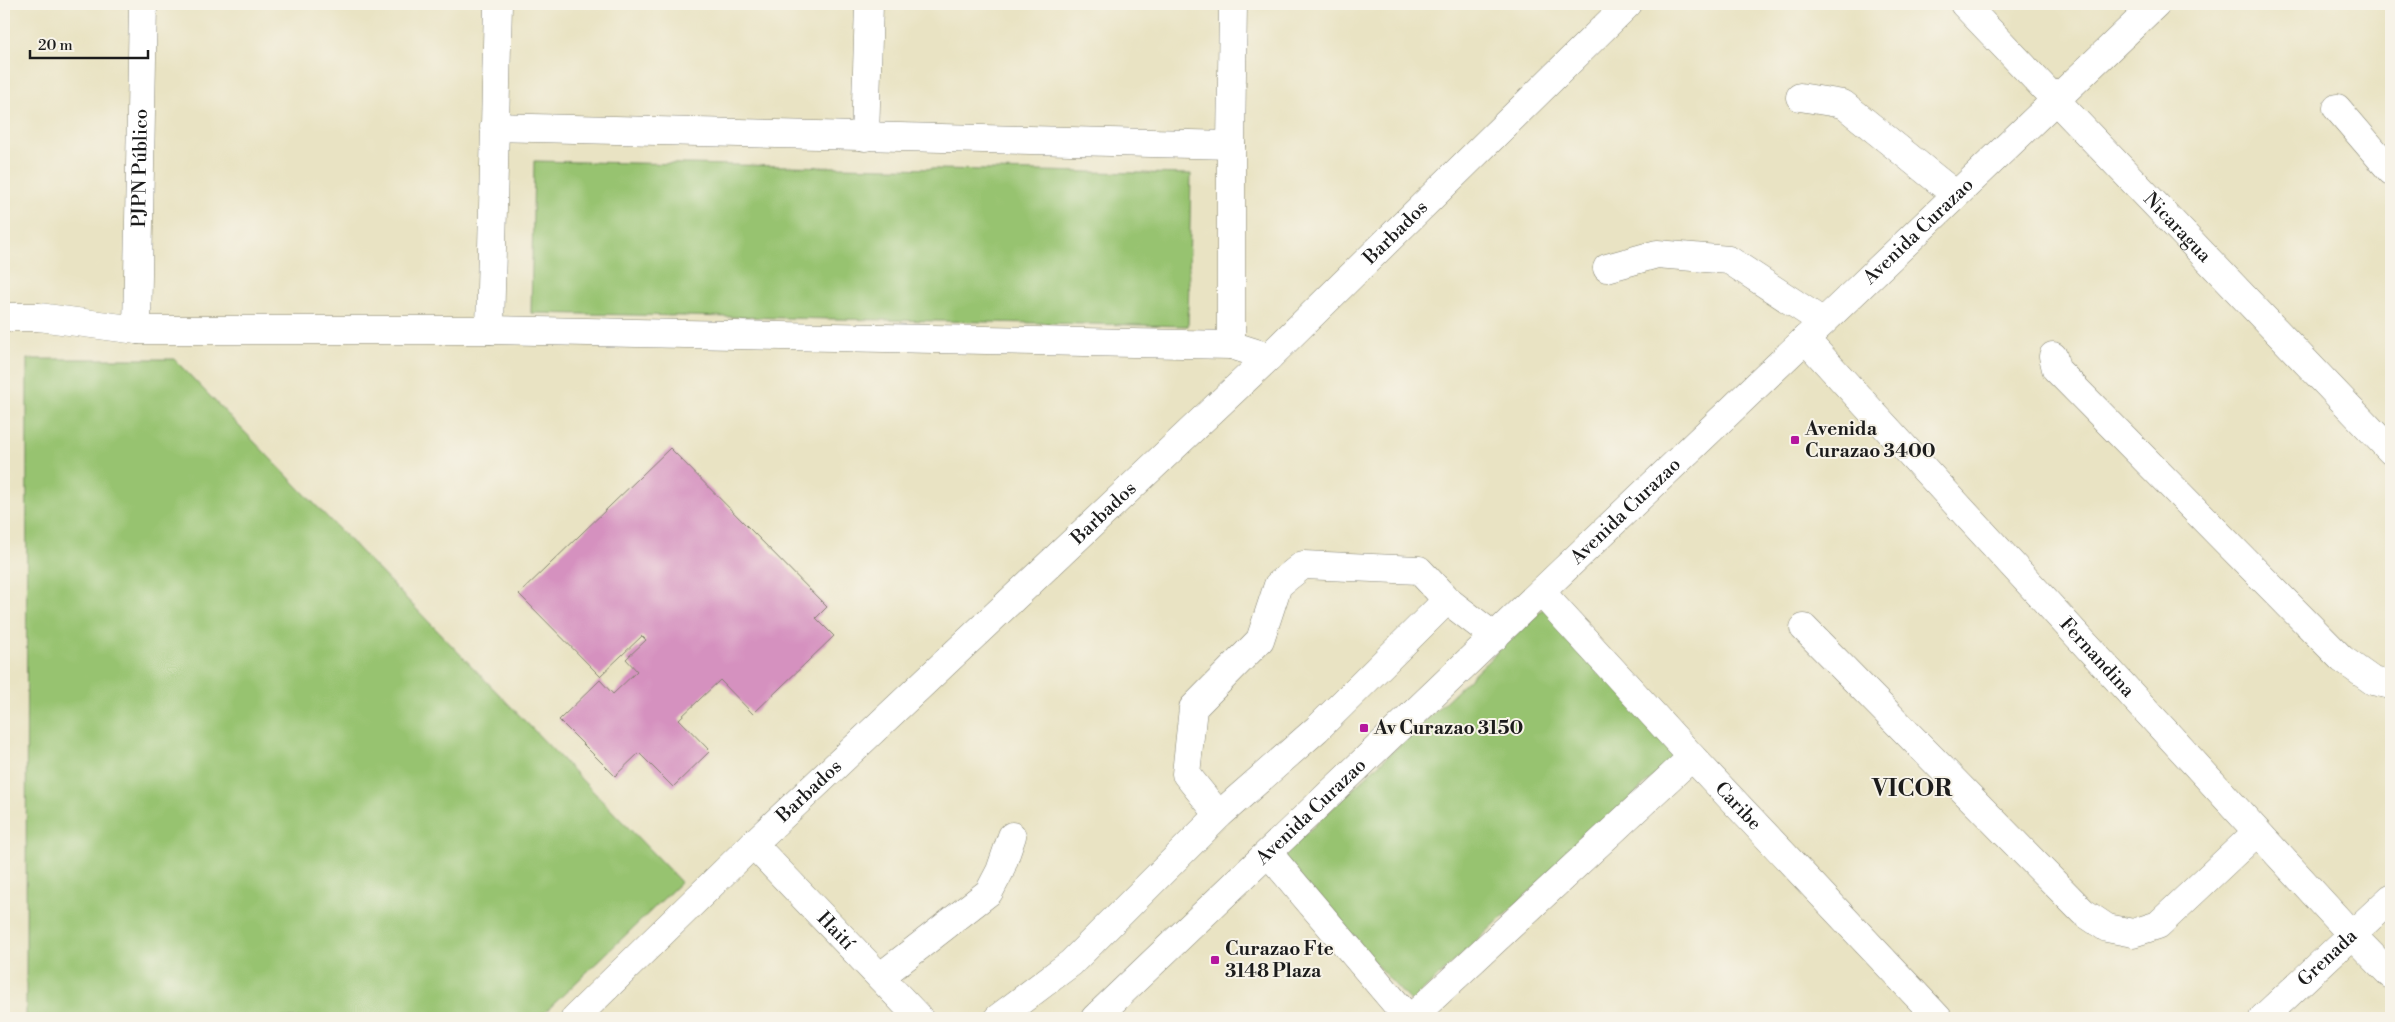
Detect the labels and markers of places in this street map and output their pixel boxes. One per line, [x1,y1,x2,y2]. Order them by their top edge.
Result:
place label: Avenida Curazao 3400 [1804,417,1936,463]
marker: Avenida Curazao 3400 [1789,434,1801,446]
place label: Av Curazao 3150 [1373,716,1523,740]
marker: Av Curazao 3150 [1358,722,1370,734]
place label: Curazao Fte 3148 Plaza [1225,937,1334,983]
marker: Curazao Fte 3148 Plaza [1209,954,1221,966]

